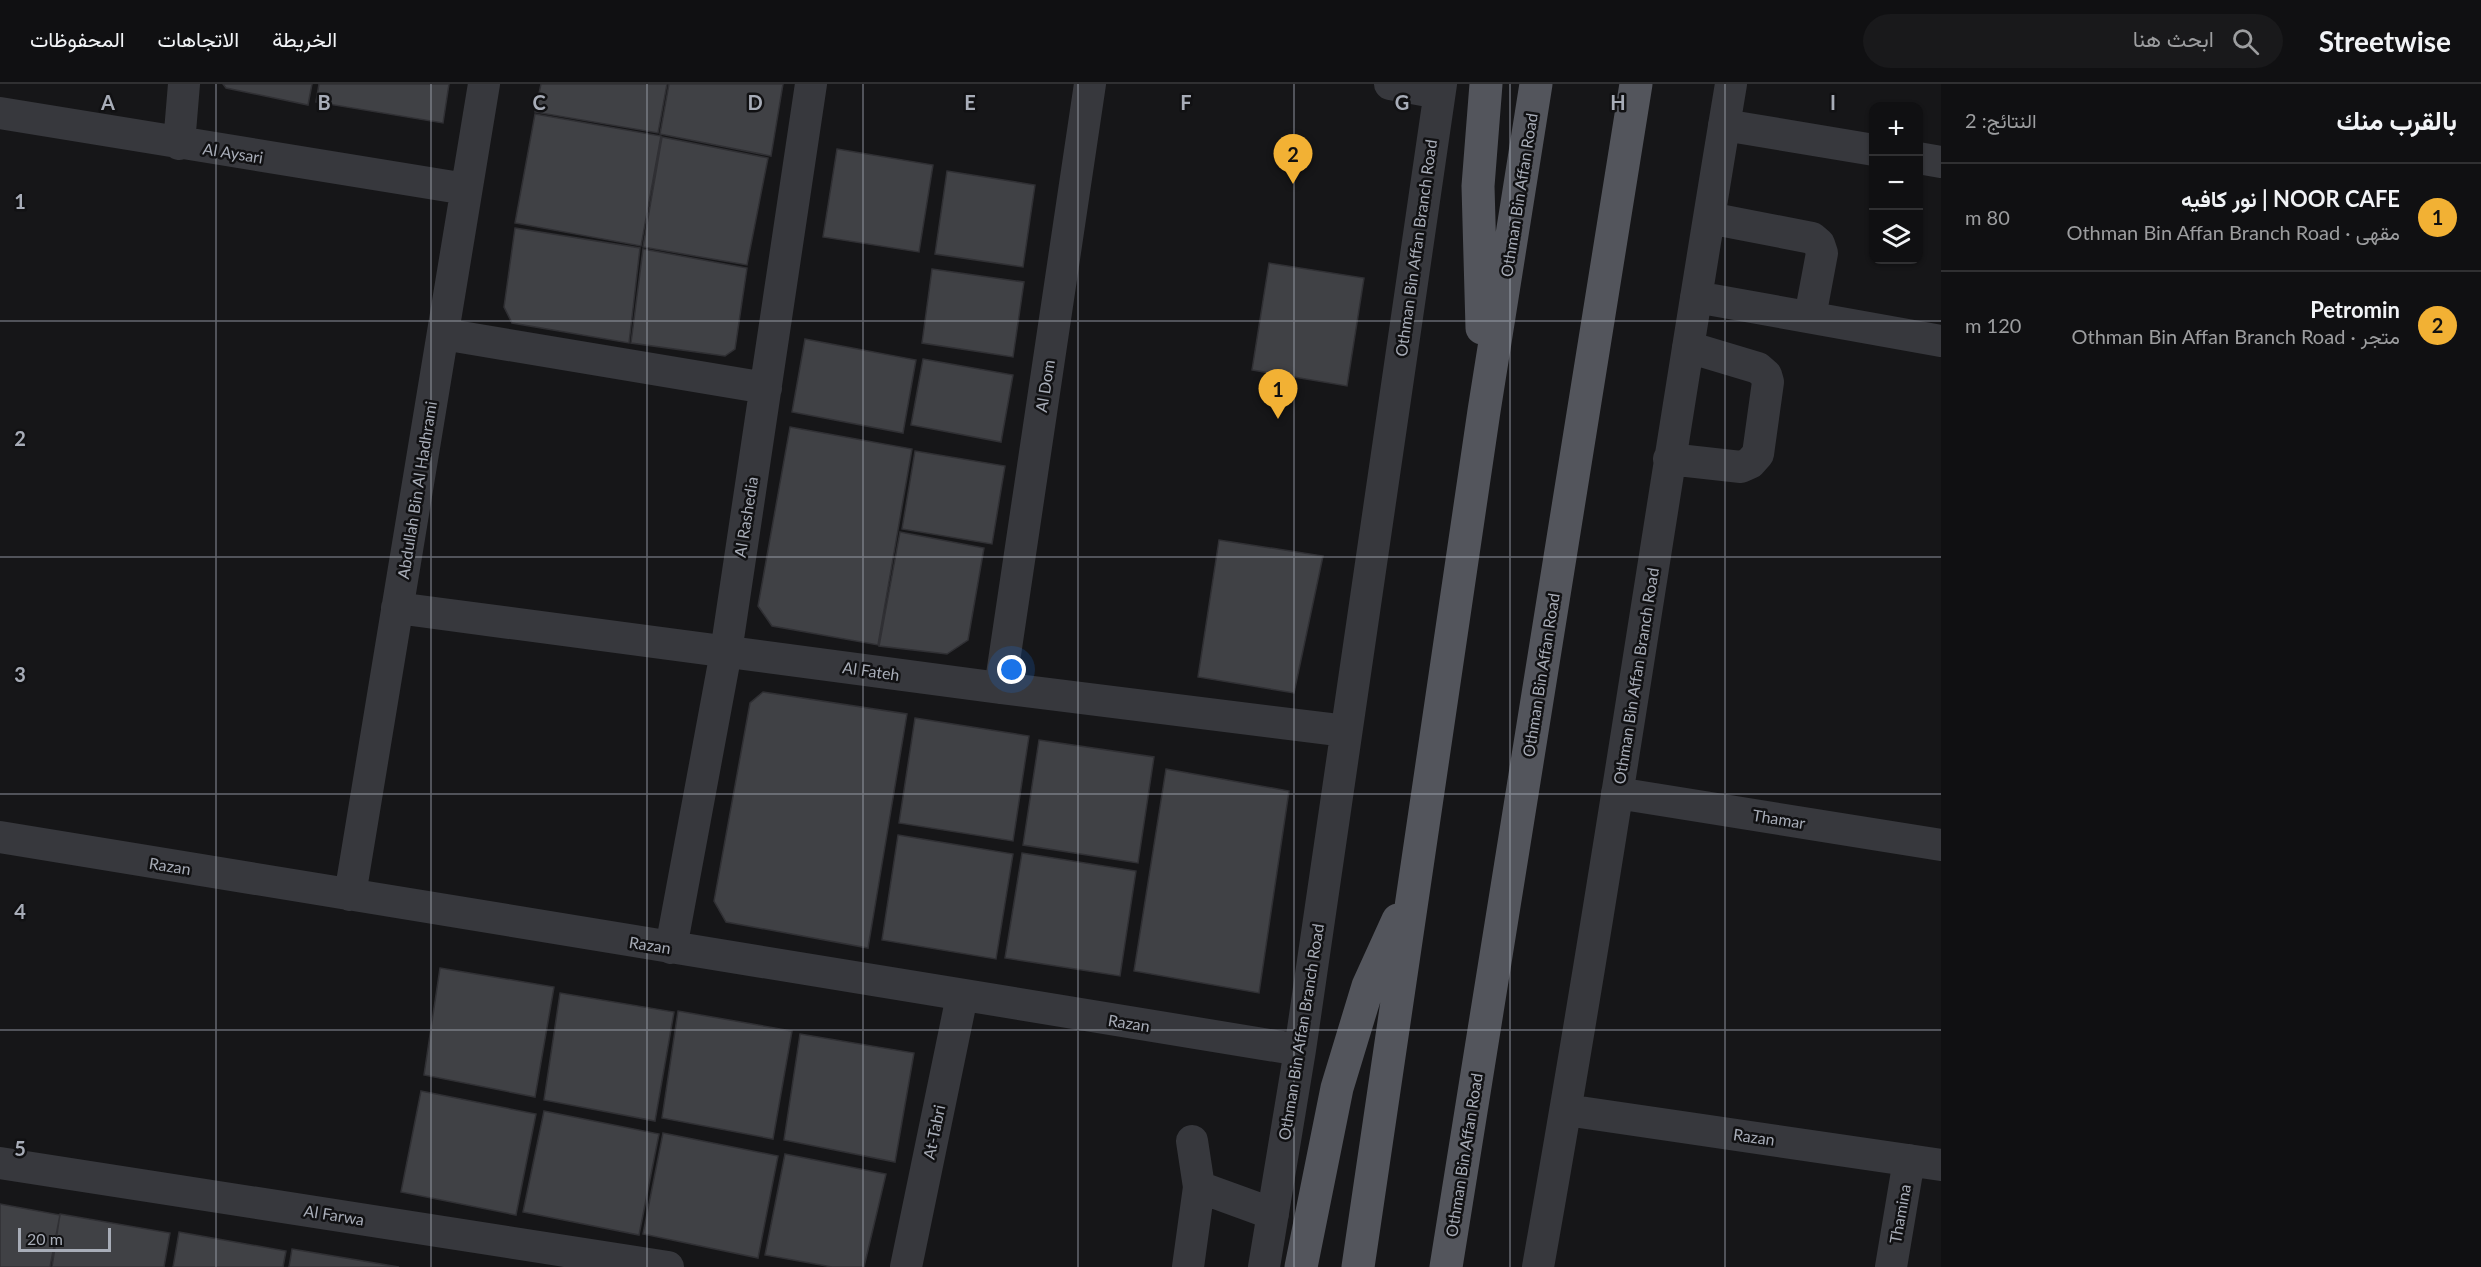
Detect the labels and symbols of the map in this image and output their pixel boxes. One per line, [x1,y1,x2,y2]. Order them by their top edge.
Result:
text: A [100,90,115,114]
text: B [317,90,331,114]
text: C [532,90,546,114]
text: D [747,90,763,114]
text: E [964,90,976,114]
text: F [1180,90,1192,114]
text: G [1395,90,1409,114]
text: H [1610,90,1626,114]
text: I [1830,90,1836,114]
street label: Othman Bin Affan Road [1496,112,1541,278]
pin: 2 [1274,135,1312,184]
street label: Al Aysari [201,138,265,167]
street label: Othman Bin Affan Branch Road [1391,138,1440,358]
text: 1 [14,189,26,213]
street label: Al Dom [1031,358,1058,414]
pin: 1 [1258,370,1298,419]
street label: Abdullah Bin Al Hadhrami [393,400,440,580]
text: 2 [14,426,26,450]
street label: Al Rashedia [730,475,761,559]
street label: Othman Bin Affan Branch Road [1609,566,1662,786]
street label: Othman Bin Affan Road [1518,592,1563,758]
your location [997,655,1026,684]
street label: Al Fateh [841,657,901,684]
text: 3 [14,662,26,686]
street label: Thamar [1751,805,1807,832]
street label: Razan [148,853,192,878]
text: 4 [14,899,26,923]
street label: Othman Bin Affan Branch Road [1274,922,1327,1142]
street label: Razan [628,932,672,957]
street label: Razan [1107,1010,1151,1035]
street label: Othman Bin Affan Road [1441,1072,1486,1238]
street label: At-Tabri [918,1103,949,1161]
street label: Razan [1732,1124,1776,1149]
text: 5 [14,1136,26,1160]
street label: Thamina [1885,1183,1914,1245]
street label: Al Farwa [303,1200,366,1229]
scale bar [18,1225,111,1252]

